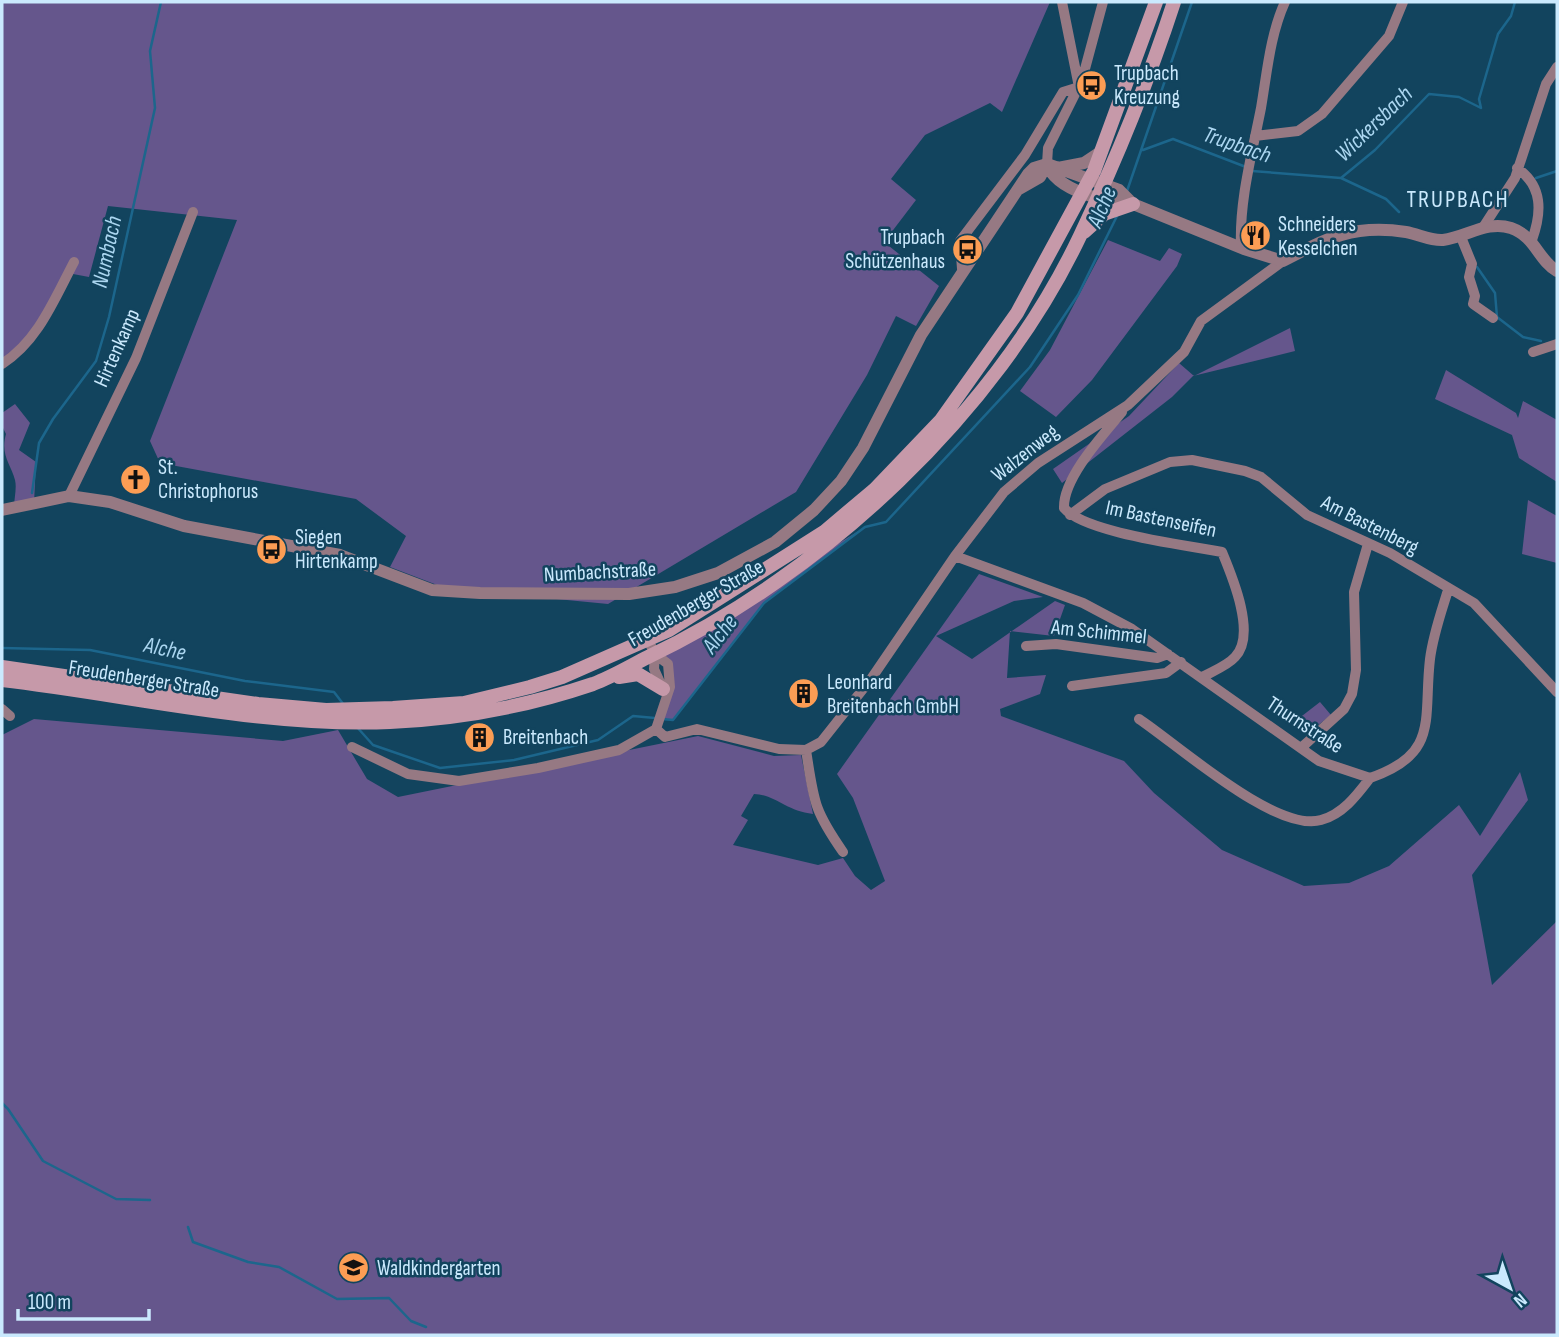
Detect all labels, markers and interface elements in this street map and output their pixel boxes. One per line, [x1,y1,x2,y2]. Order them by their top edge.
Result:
place label: Trupbach Kreuzung [1114,61,1180,110]
bus stop icon: Trupbach Kreuzung [1074,68,1108,102]
water label: Wickersbach [1329,80,1419,168]
water label: Trupbach [1199,120,1275,170]
water label: Alche [1081,182,1123,233]
district label: TRUPBACH [1406,185,1510,214]
place label: Schneiders Kesselchen [1278,212,1358,261]
water label: Numbach [86,213,128,290]
restaurant icon: Schneiders Kesselchen [1238,219,1272,253]
place label: Trupbach Schützenhaus [845,225,945,274]
bus stop icon: Trupbach Schützenhaus [951,232,985,266]
street label: Hirtenkamp [89,305,145,391]
street label: Walzenweg [986,419,1064,487]
place label: St. Christophorus [158,455,258,504]
church icon: St. Christophorus [118,462,152,496]
street label: Am Bastenberg [1316,489,1423,560]
street label: Im Bastenseifen [1103,495,1219,543]
place label: Siegen Hirtenkamp [295,525,378,574]
bus stop icon: Siegen Hirtenkamp [255,532,289,566]
street label: Freudenberger Straße [624,554,768,652]
street label: Numbachstraße [543,557,657,587]
water label: Alche [695,609,744,660]
street label: Am Schimmel [1049,614,1148,649]
water label: Alche [141,631,188,667]
street label: Freudenberger Straße [67,655,221,703]
place label: Leonhard Breitenbach GmbH [827,670,959,719]
building icon: Leonhard Breitenbach GmbH [787,677,821,711]
street label: Thurnstraße [1262,691,1348,759]
building icon: Breitenbach [463,720,497,754]
place label: Breitenbach [503,725,588,750]
school or university icon: Waldkindergarten [337,1251,371,1285]
north arrow [1475,1253,1545,1323]
place label: Waldkindergarten [377,1256,501,1281]
scale bar [18,1278,149,1322]
text: N [1509,1288,1531,1312]
text: 100 m [28,1290,71,1315]

